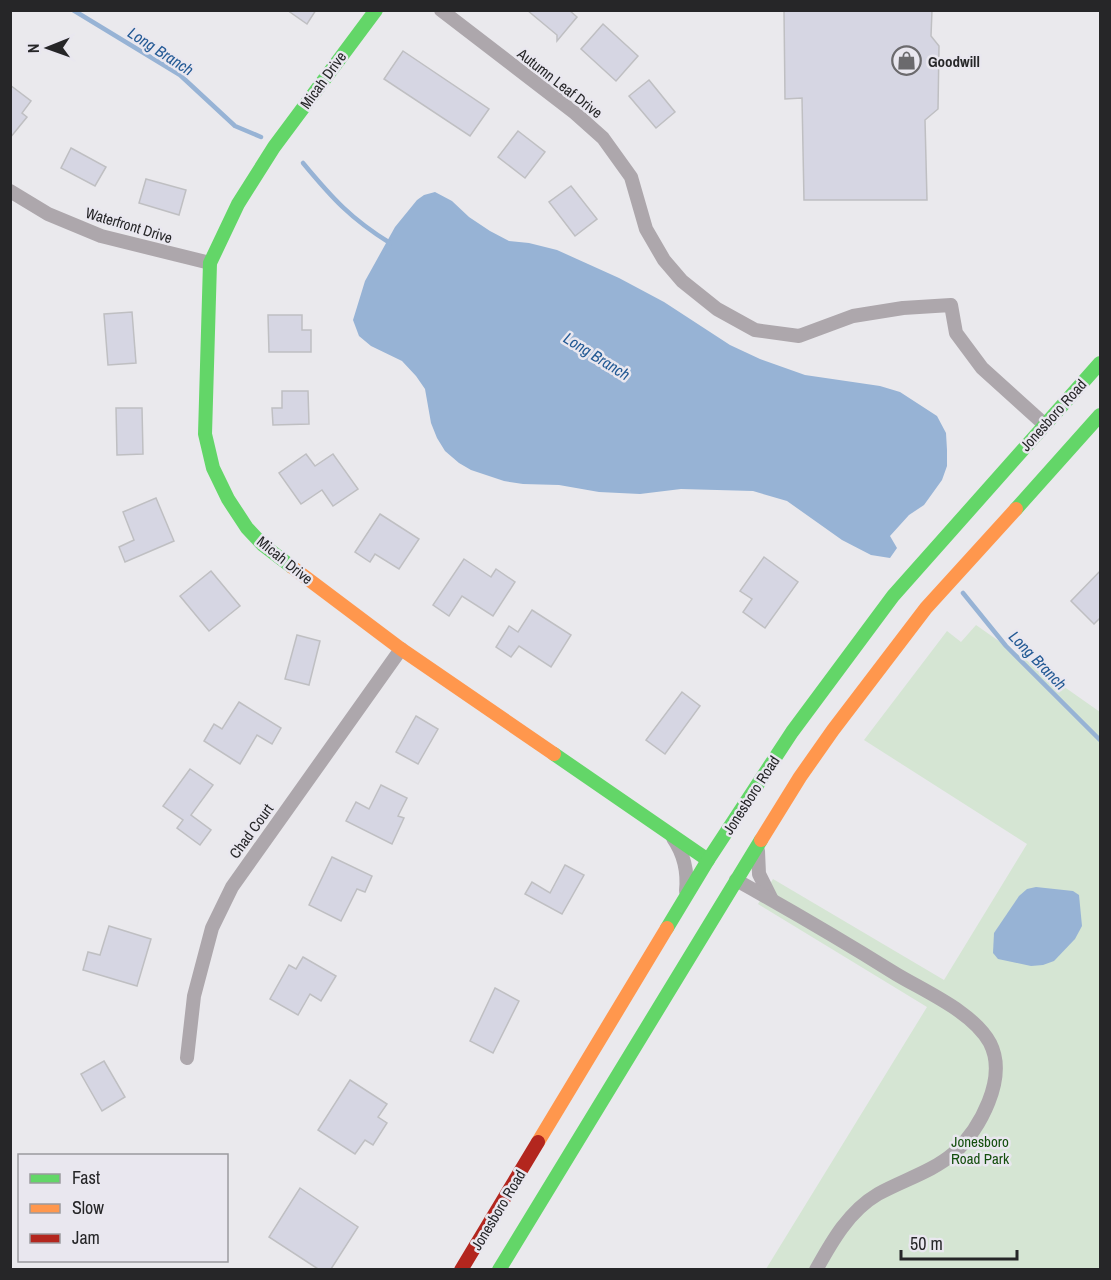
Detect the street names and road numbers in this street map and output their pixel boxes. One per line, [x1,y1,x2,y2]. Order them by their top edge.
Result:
street label: Autumn Leaf Drive [512,43,607,123]
street label: Micah Drive [295,47,351,113]
street label: Waterfront Drive [83,202,175,248]
street label: Jonesboro Road [1015,374,1091,456]
street label: Micah Drive [253,531,317,589]
street label: Jonesboro Road [718,751,784,839]
street label: Chad Court [224,799,278,863]
street label: Jonesboro Road [466,1166,530,1254]

